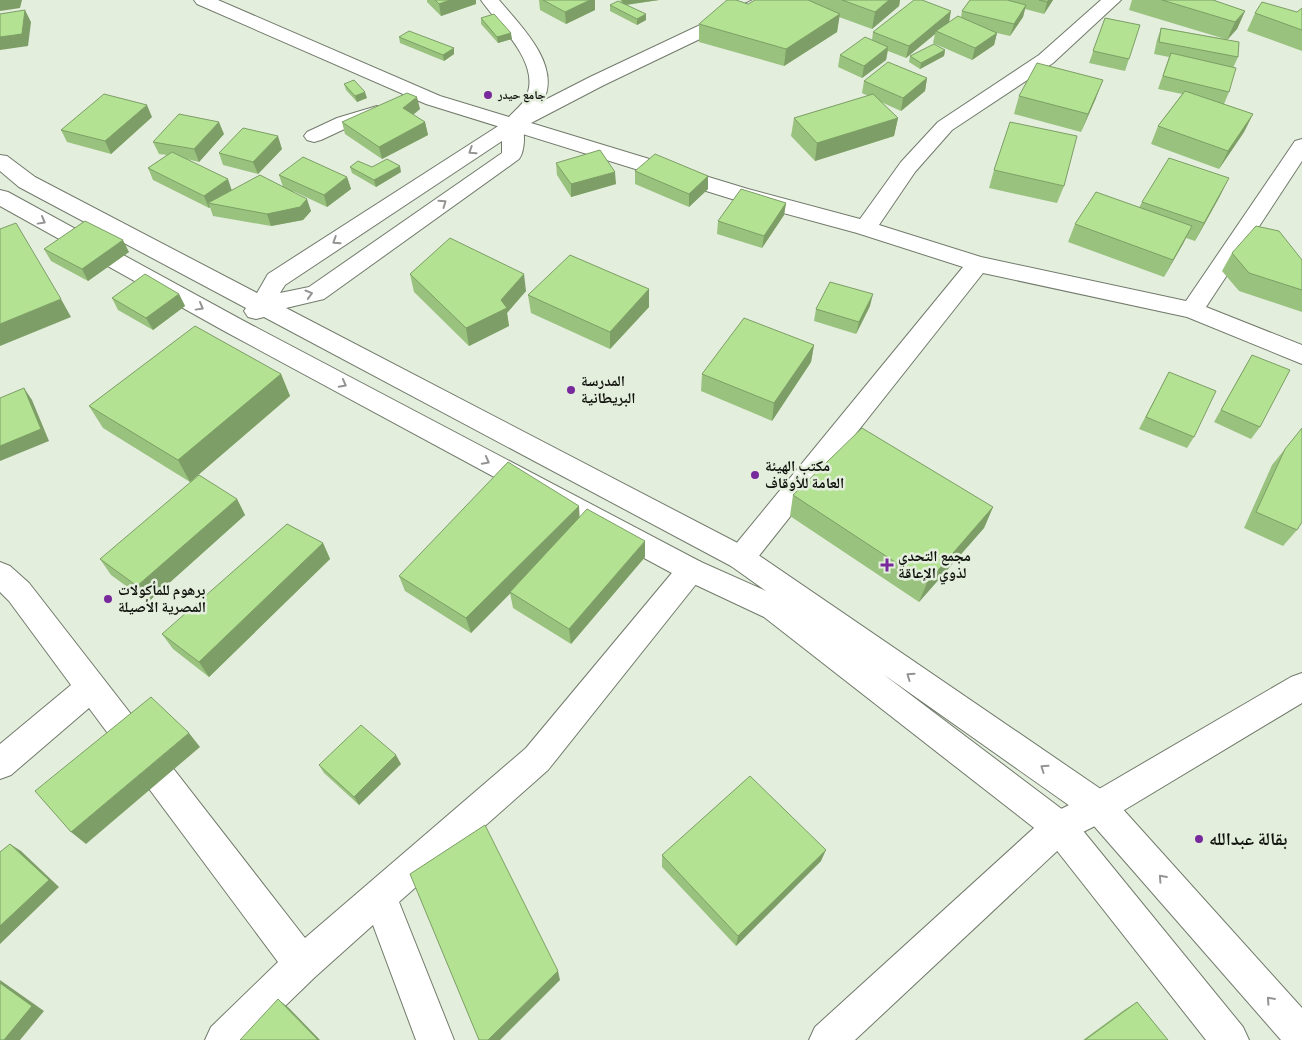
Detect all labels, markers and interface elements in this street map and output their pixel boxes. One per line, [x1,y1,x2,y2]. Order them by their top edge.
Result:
place label: جامع حيدر [497,86,546,103]
marker: جامع حيدر [482,89,494,101]
one-way arrow [468,145,477,155]
one-way arrow [437,200,447,209]
one-way arrow [37,215,46,225]
one-way arrow [332,234,341,244]
one-way arrow [305,289,314,300]
one-way arrow [195,301,204,311]
place label: المدرسة البريطانية [581,370,635,408]
one-way arrow [338,378,347,388]
marker: المدرسة البريطانية [565,384,577,396]
one-way arrow [481,455,490,465]
place label: مكتب الهيئة العامة للأوقاف [765,455,844,493]
marker: مكتب الهيئة العامة للأوقاف [749,469,761,481]
place label: مجمع التحدي لذوي الإعاقة [898,545,971,585]
marker: مجمع التحدي لذوي الإعاقة [880,558,894,572]
place label: برهوم للمأكولات المصرية الأصيلة [118,579,206,617]
marker: برهوم للمأكولات المصرية الأصيلة [102,593,114,605]
one-way arrow [906,673,916,682]
one-way arrow [1040,765,1049,774]
place label: بقالة عبدالله [1209,826,1288,850]
marker: بقالة عبدالله [1193,833,1205,845]
one-way arrow [1159,875,1168,884]
one-way arrow [1266,996,1275,1005]

